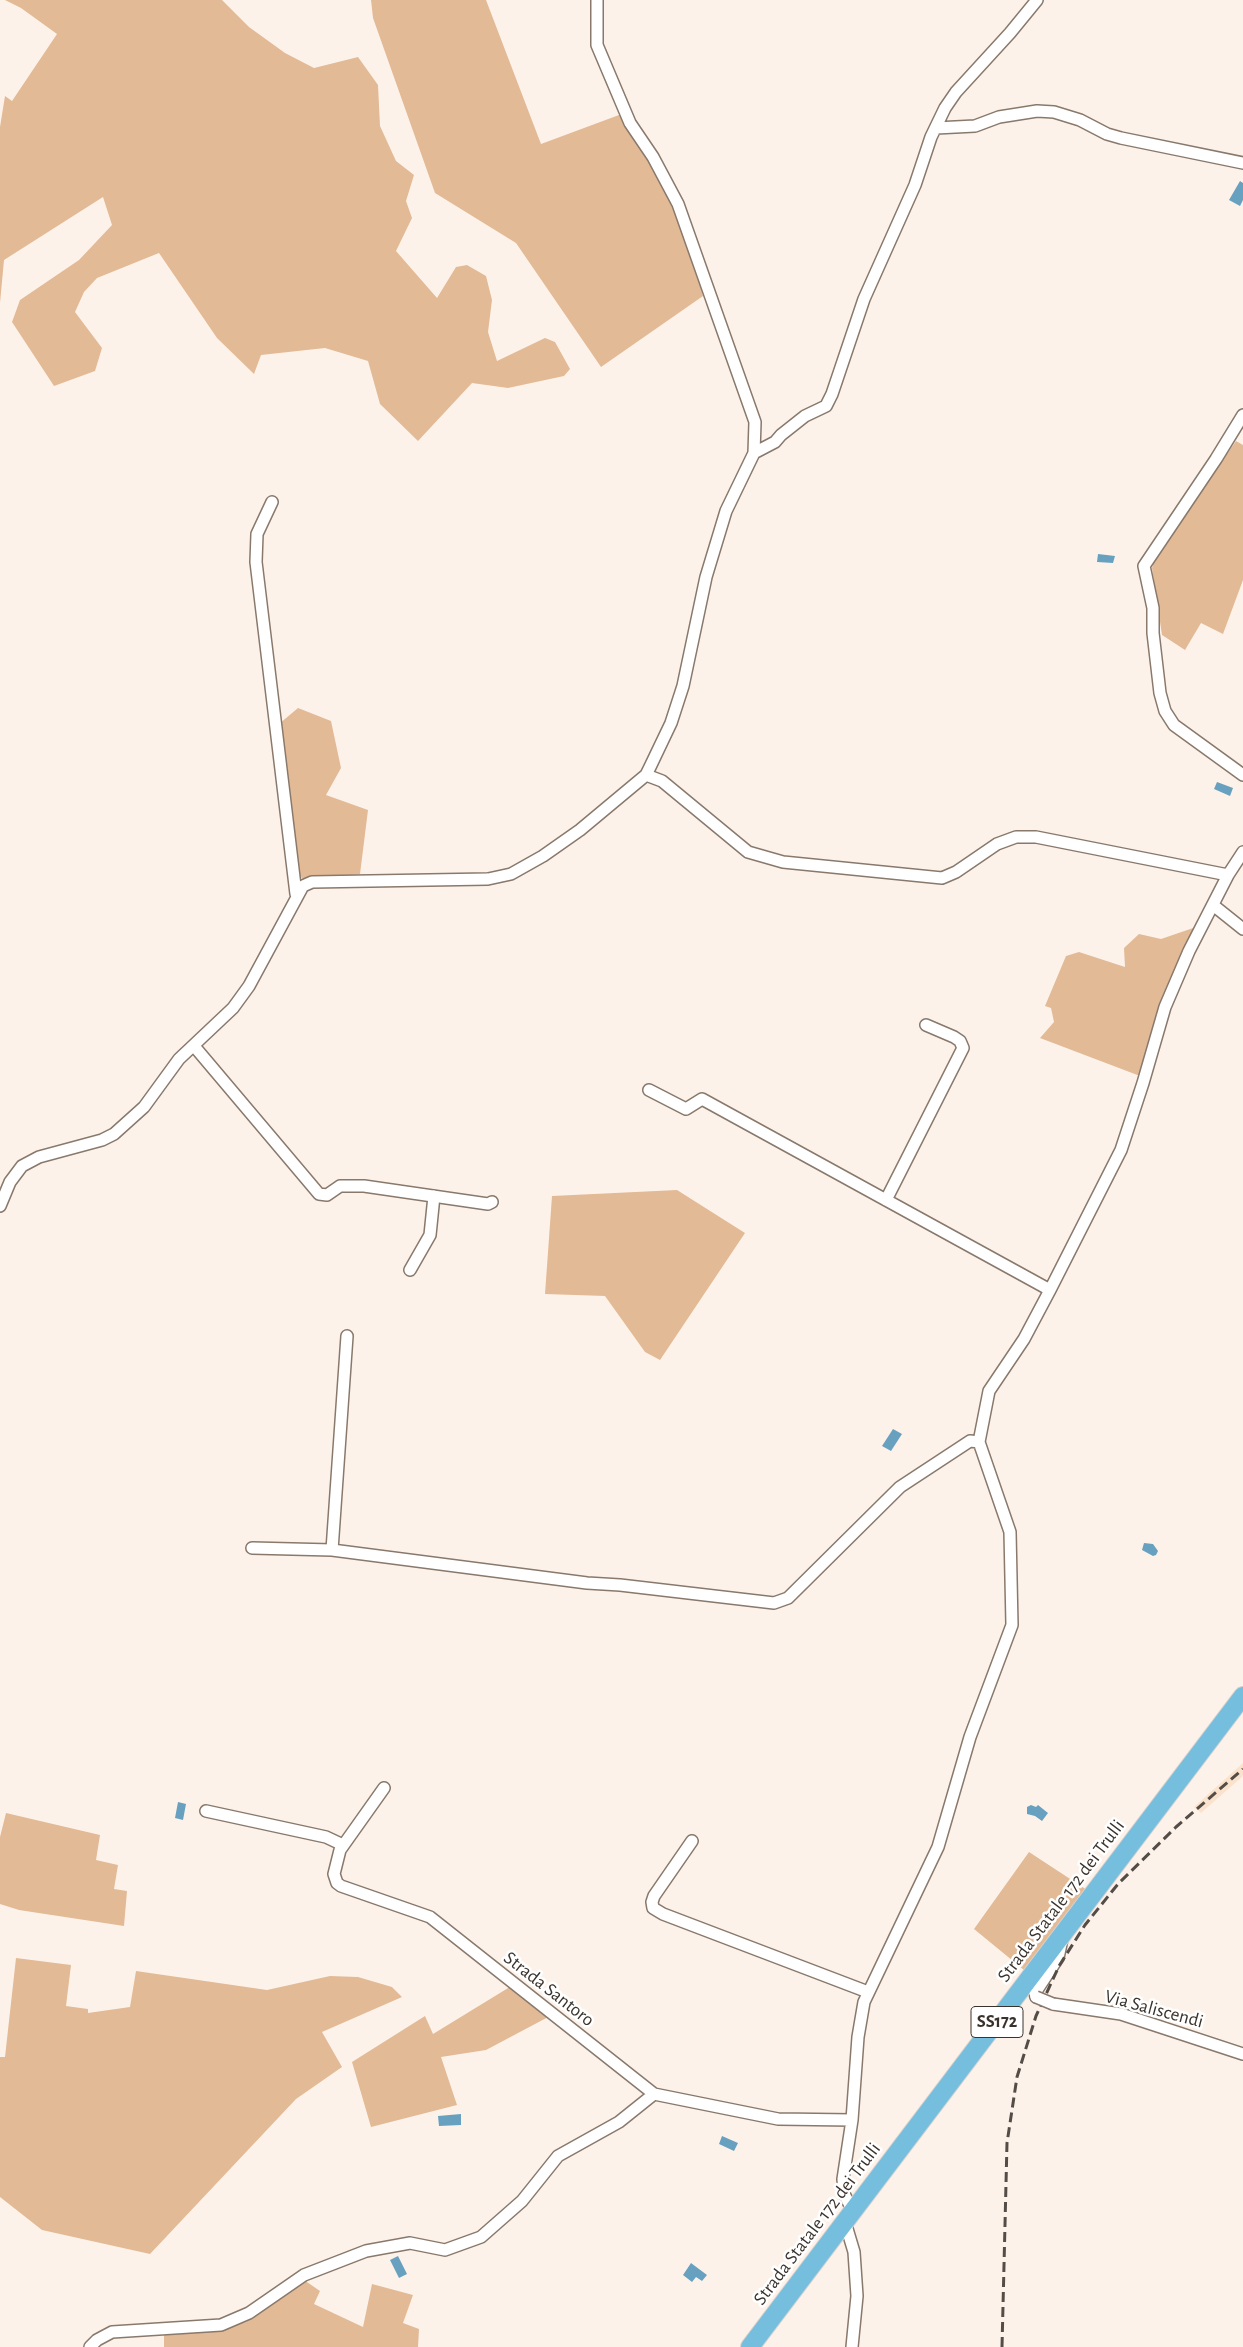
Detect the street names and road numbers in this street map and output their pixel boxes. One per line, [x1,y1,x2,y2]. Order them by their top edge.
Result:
street label: Strada Statale 172 dei Trulli [993,1815,1129,1987]
street label: Strada Santoro [499,1947,599,2031]
street label: Via Saliscendi [1102,1985,1206,2033]
road number: SS172 [971,2006,1023,2038]
street label: Strada Statale 172 dei Trulli [749,2138,885,2310]

